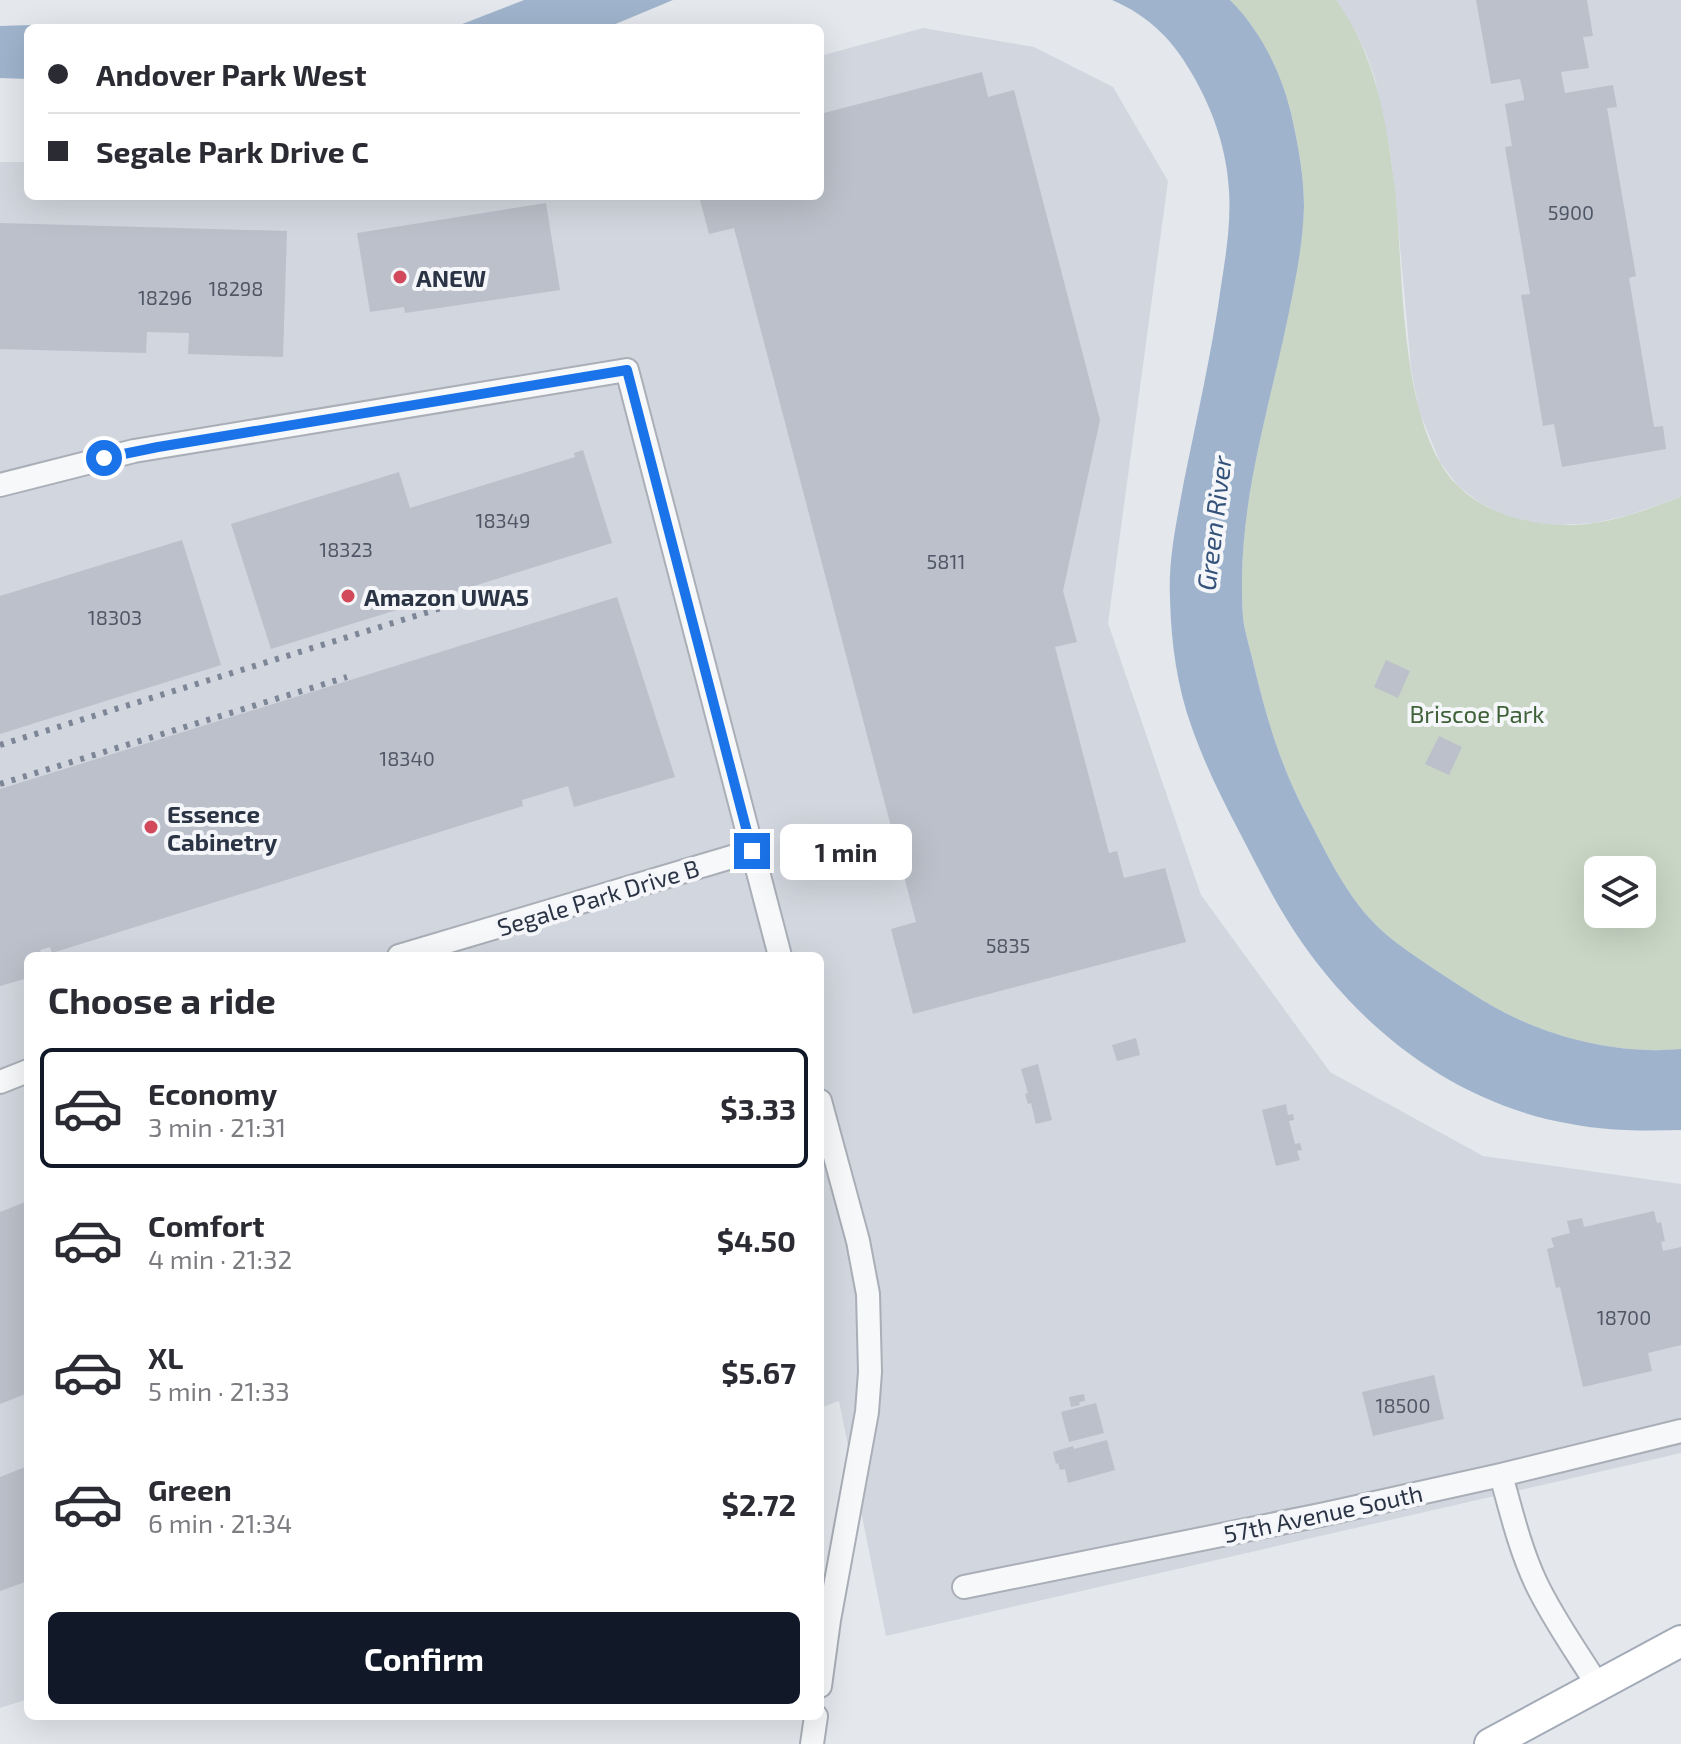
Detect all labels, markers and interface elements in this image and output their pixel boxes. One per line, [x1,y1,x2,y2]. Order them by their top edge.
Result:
text: Andover Park West [96,56,366,92]
text: Segale Park Drive C [96,133,369,169]
house number: 5900 [1548,200,1594,224]
place label: ANEW [416,263,486,292]
marker: ANEW [391,268,409,286]
house number: 18298 [209,276,263,300]
house number: 18296 [138,285,192,309]
route start [86,440,122,476]
water label: Green River [1189,453,1237,592]
house number: 18349 [476,508,530,532]
house number: 18323 [319,537,373,561]
house number: 5811 [927,549,965,573]
place label: Amazon UWA5 [364,582,529,611]
marker: Amazon UWA5 [339,587,357,605]
house number: 18303 [88,605,142,629]
park label: Briscoe Park [1409,699,1545,728]
house number: 18340 [379,746,435,770]
place label: Essence Cabinetry [167,799,278,856]
marker: Essence Cabinetry [142,818,160,836]
callout: 1 min [780,823,912,879]
route end [734,833,770,869]
text: 1 min [815,836,877,867]
street label: Segale Park Drive B [494,852,702,942]
map controls [1584,856,1656,928]
button: layers [1584,856,1656,928]
house number: 5835 [986,933,1030,957]
text: Choose a ride [48,978,276,1021]
icon: car [52,1072,124,1144]
text: Economy [148,1075,277,1111]
text: $3.33 [720,1090,796,1126]
text: 3 min · 21:31 [148,1111,286,1142]
icon: car [52,1204,124,1276]
text: Comfort [148,1207,265,1243]
text: $4.50 [717,1222,796,1258]
text: 4 min · 21:32 [148,1243,292,1274]
house number: 18700 [1597,1305,1651,1329]
icon: car [52,1336,124,1408]
text: XL [148,1339,183,1375]
text: $5.67 [721,1354,796,1390]
text: 5 min · 21:33 [148,1375,290,1406]
house number: 18500 [1376,1393,1430,1417]
icon: car [52,1468,124,1540]
text: Green [148,1471,232,1507]
street label: 57th Avenue South [1221,1478,1425,1548]
text: $2.72 [722,1486,796,1522]
text: 6 min · 21:34 [148,1507,292,1538]
button: Confirm [48,1612,800,1704]

